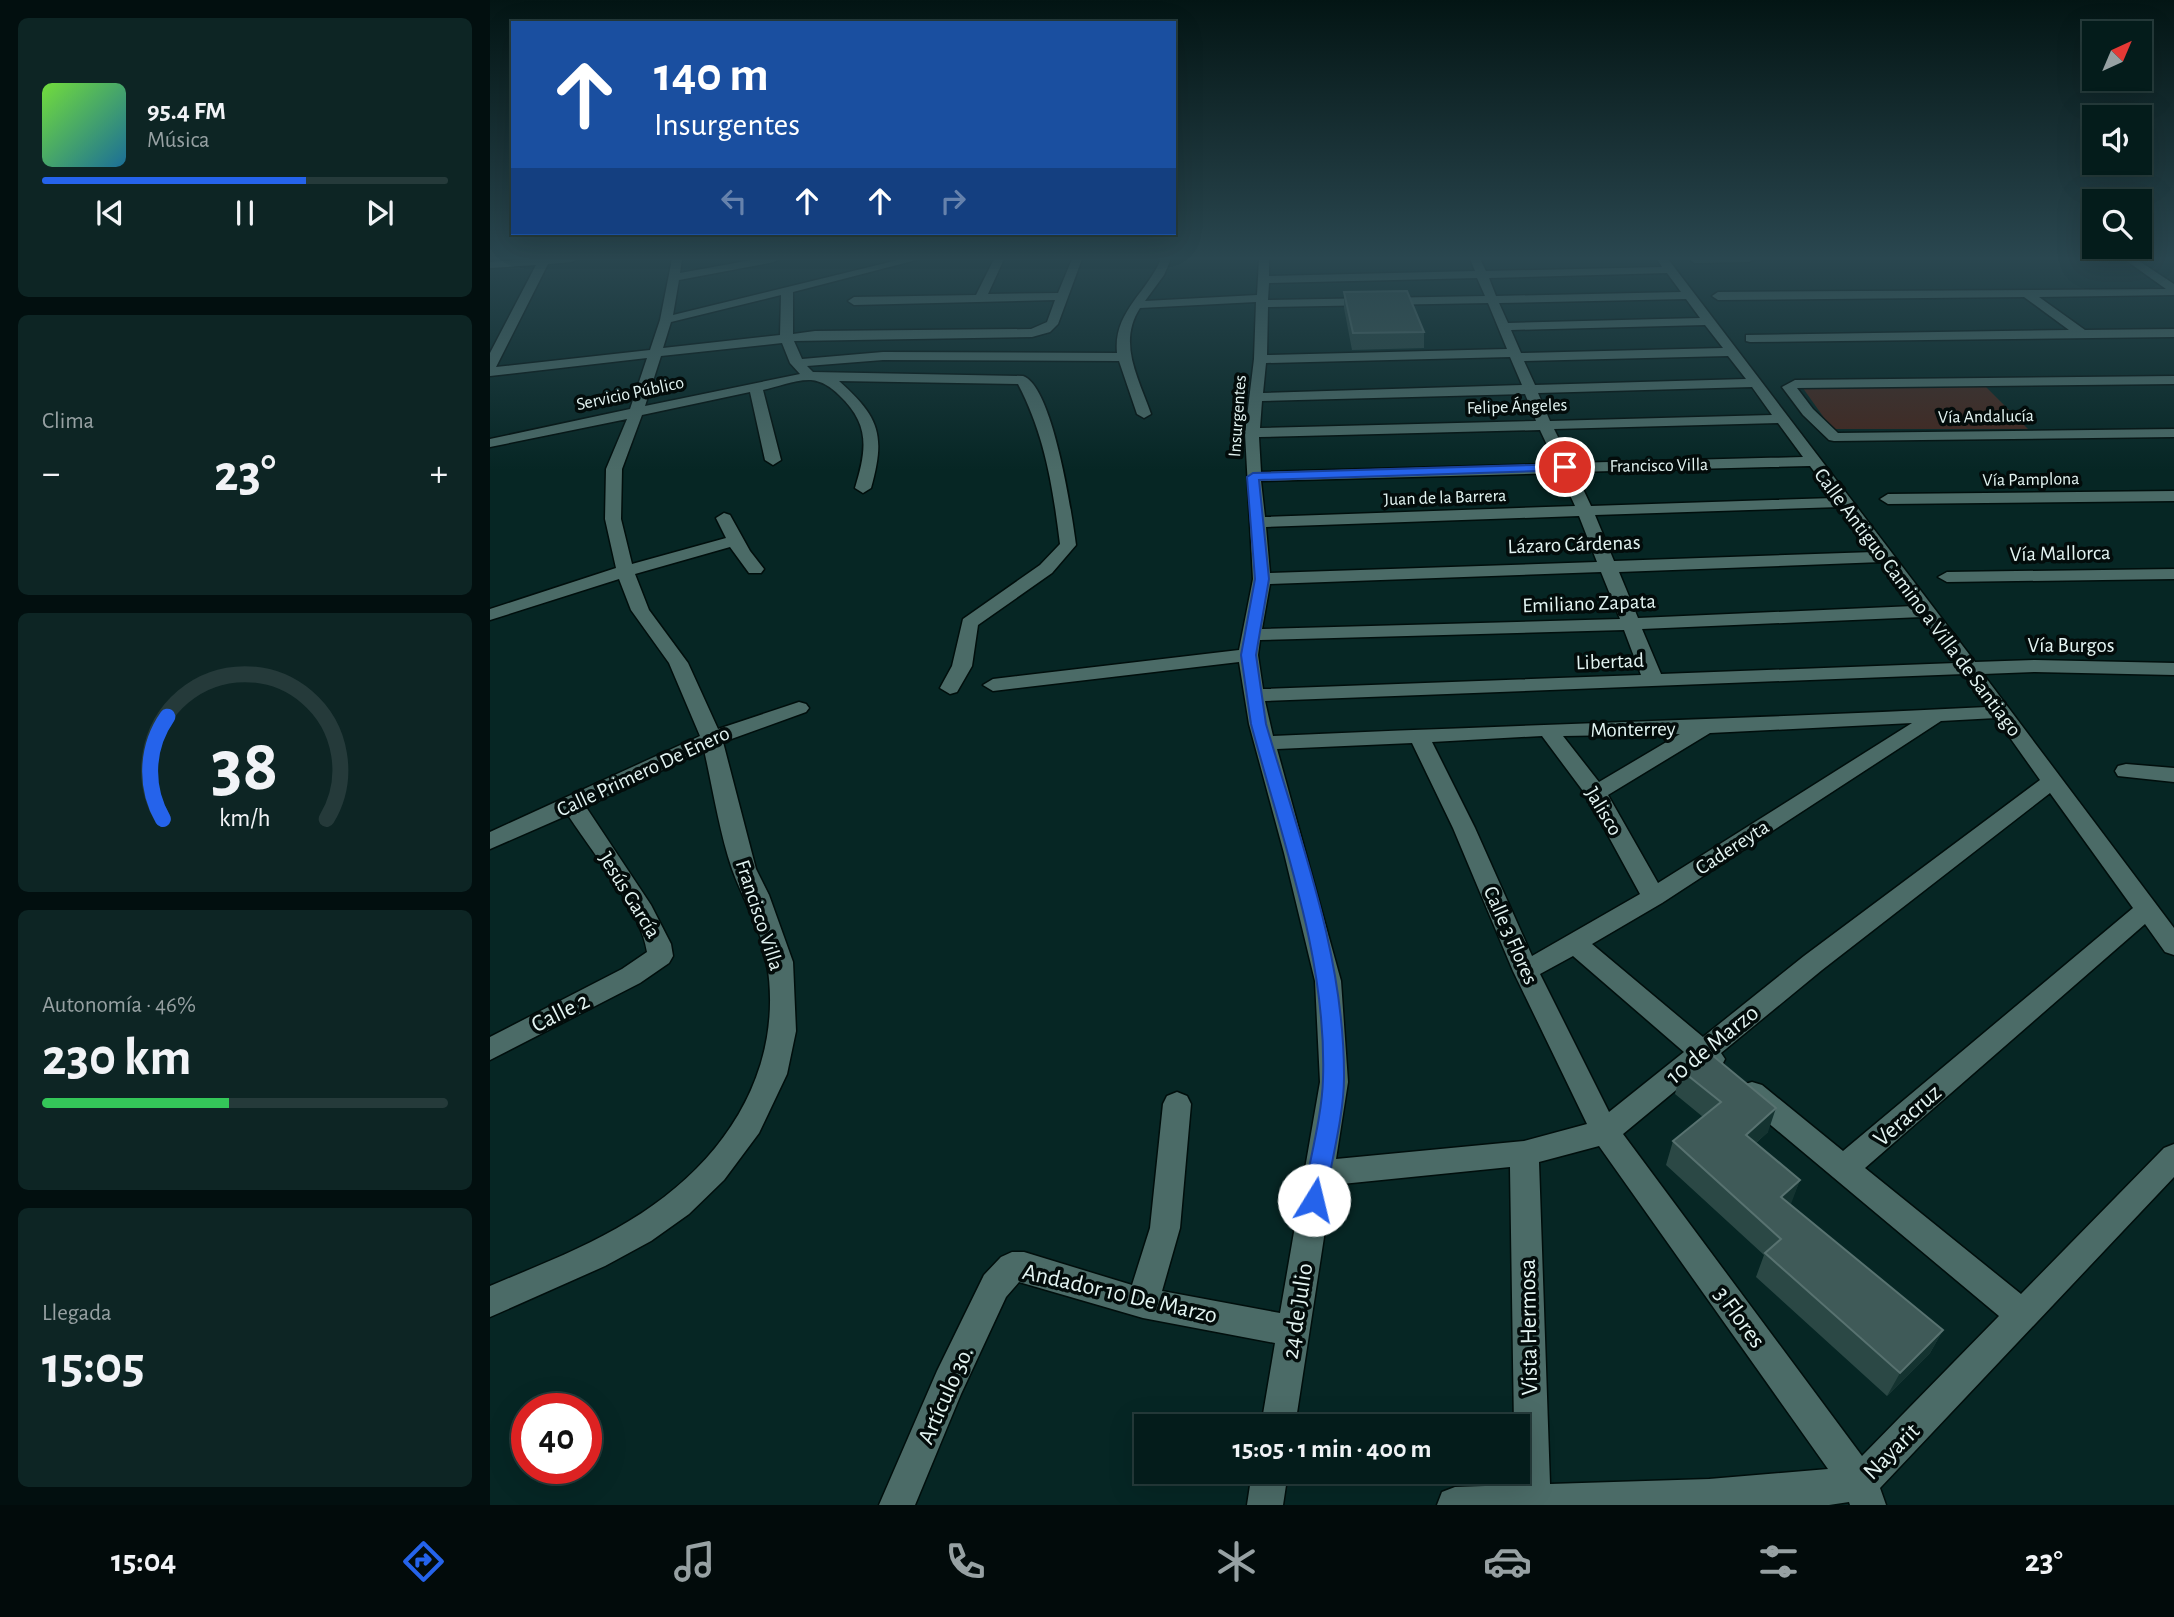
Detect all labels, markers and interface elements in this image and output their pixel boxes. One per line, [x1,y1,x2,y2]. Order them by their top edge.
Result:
north arrow [2082,21,2152,91]
map controls [2082,21,2152,259]
icon: ahead [539,49,630,140]
text: 140 m [654,51,769,100]
text: 95.4 FM [147,98,226,124]
button: sound [2082,105,2152,175]
text: Insurgentes [654,109,800,141]
text: Música [147,129,210,152]
icon: left [715,182,753,220]
icon: ahead [788,182,826,220]
icon: ahead [861,182,899,220]
icon: right [934,182,972,220]
button: search [2082,189,2152,259]
icon: previous [91,194,129,232]
icon: pause [226,194,264,232]
icon: next [361,194,399,232]
street label: Servicio Público [575,374,686,414]
street label: Insurgentes [1226,374,1250,458]
street label: Felipe Ángeles [1466,393,1568,418]
street label: Vía Andalucía [1938,407,2034,427]
text: Clima [42,410,94,433]
pin [1535,437,1595,497]
text: 23° [214,448,276,500]
icon: arrive [1546,448,1584,486]
text: − [42,455,60,493]
text: + [430,455,448,493]
street label: Francisco Villa [1610,456,1708,476]
street label: Calle Antiguo Camino a Villa de Santiago [1810,464,2025,740]
street label: Vía Pamplona [1982,470,2080,490]
street label: Juan de la Barrera [1383,487,1507,509]
street label: Lázaro Cárdenas [1507,532,1641,557]
street label: Vía Mallorca [2009,542,2111,565]
street label: Emiliano Zapata [1522,591,1657,616]
street label: Vía Burgos [2028,635,2114,656]
street label: Libertad [1575,650,1645,673]
street label: Monterrey [1590,718,1676,741]
street label: Calle Primero De Enero [554,722,733,821]
text: 38 [211,731,279,804]
street label: Jalisco [1581,783,1626,839]
text: km/h [219,805,271,830]
street label: Cadereyta [1692,816,1773,879]
street label: Jesús García [595,849,664,942]
street label: Francisco Villa [732,857,787,973]
street label: Calle 3 Flores [1480,883,1541,987]
street label: Calle 2 [528,989,593,1037]
text: Autonomía · 46% [42,994,196,1017]
street label: 10 de Marzo [1662,1001,1763,1089]
text: 230 km [42,1032,192,1084]
street label: Veracruz [1869,1080,1946,1151]
position arrow [1277,1163,1351,1237]
street label: Vista Hermosa [1516,1258,1542,1396]
street label: Andador 10 De Marzo [1020,1260,1220,1328]
street label: 24 de Julio [1279,1261,1317,1361]
street label: 3 Flores [1709,1282,1769,1353]
text: Llegada [42,1302,112,1325]
text: 15:05 [42,1340,145,1392]
street label: Artículo 3o. [914,1343,978,1448]
speed limit sign: 40 [511,1393,602,1484]
street label: Nayarit [1859,1419,1925,1484]
text: 15:05 · 1 min · 400 m [1233,1436,1431,1462]
icon: directions [399,1537,448,1586]
icon: music [670,1537,719,1586]
icon: phone [941,1537,990,1586]
icon: climate [1212,1537,1261,1586]
icon: car [1483,1537,1532,1586]
icon: filters [1754,1537,1803,1586]
text: 15:04 [111,1545,176,1577]
text: 23° [2025,1545,2063,1577]

